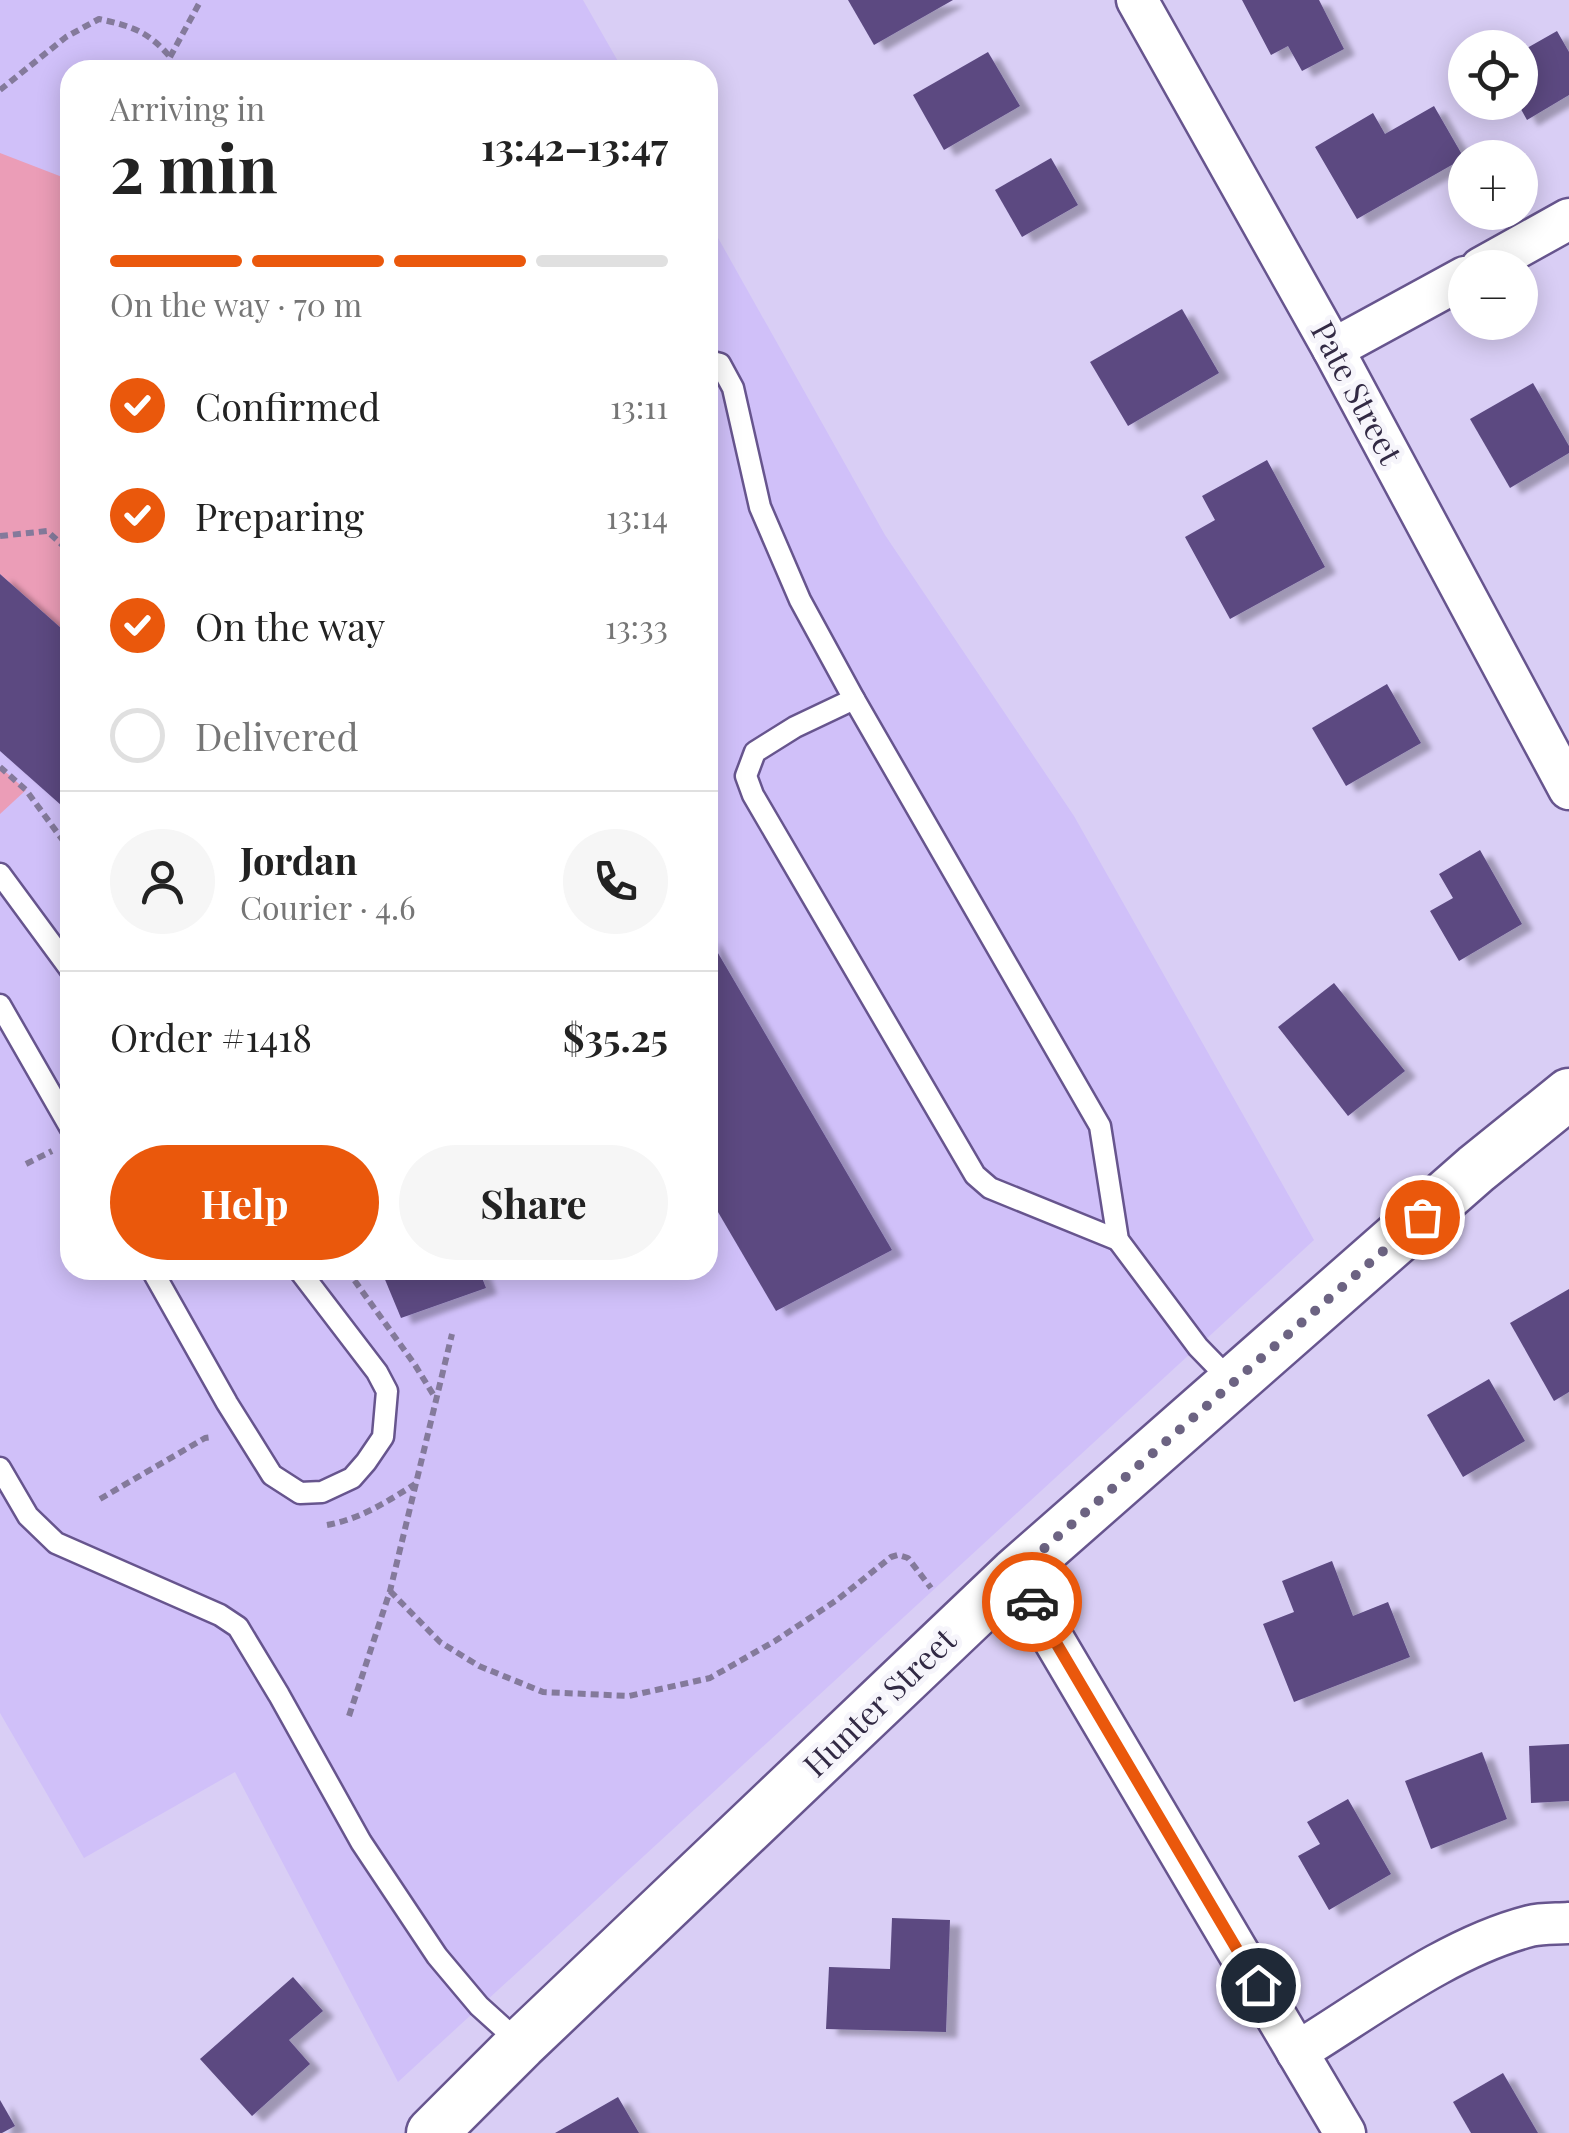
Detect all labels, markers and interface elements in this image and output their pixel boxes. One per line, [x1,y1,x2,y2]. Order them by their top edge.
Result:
map controls [1448,30,1538,340]
button: locate [1448,30,1538,120]
text: Arriving in [110,86,265,129]
text: 13:42–13:47 [481,120,668,171]
text: 2 min [110,123,278,209]
button: + [1448,140,1538,230]
button: − [1448,250,1538,340]
text: On the way · 70 m [110,282,362,325]
street label: Pate Street [1303,313,1414,471]
icon: check [110,378,165,433]
text: Confirmed [195,380,380,431]
text: 13:11 [610,384,668,427]
icon: check [110,488,165,543]
text: Preparing [195,490,364,541]
text: 13:14 [606,494,668,537]
icon: check [110,598,165,653]
text: On the way [195,600,385,651]
text: 13:33 [605,604,668,647]
text: Delivered [195,710,359,761]
button: person [110,829,215,934]
button: phone [563,829,668,934]
text: Jordan [240,834,358,885]
text: Courier · 4.6 [240,885,416,928]
text: Order #1418 [110,1011,312,1062]
text: $35.25 [563,1011,668,1062]
button: Help [110,1145,379,1260]
button: Share [399,1145,668,1260]
pin [1380,1175,1465,1260]
icon: bag [1395,1190,1450,1245]
courier [982,1552,1082,1652]
icon: car [1005,1575,1060,1630]
street label: Hunter Street [793,1617,964,1785]
pin [1216,1943,1301,2028]
icon: home [1231,1958,1286,2013]

